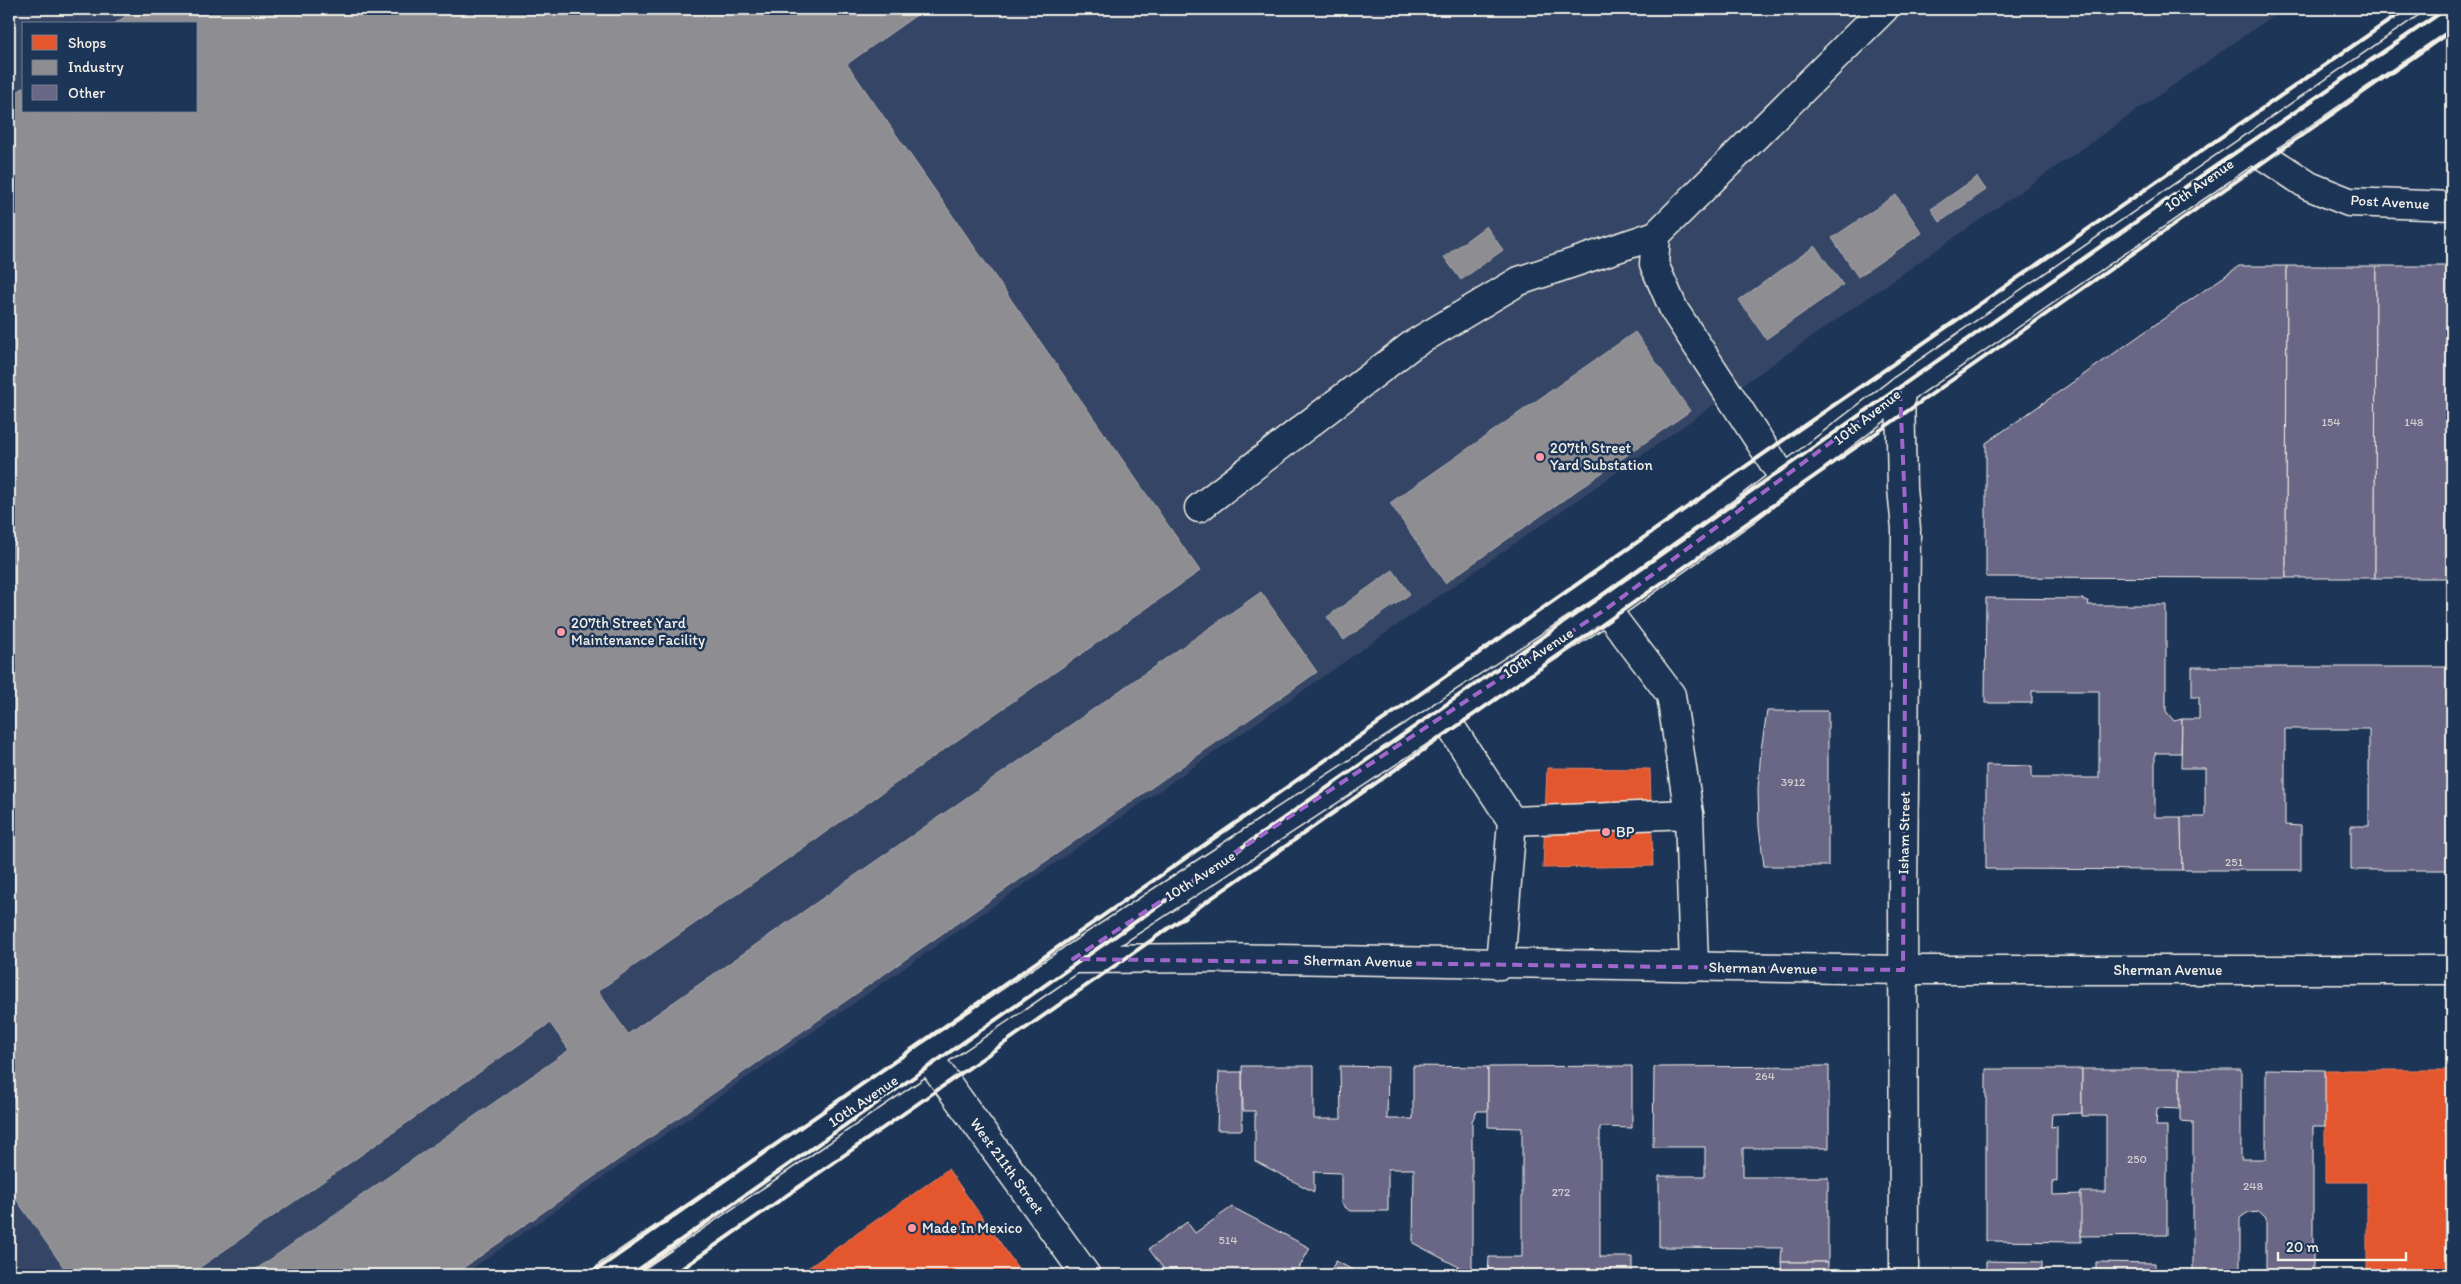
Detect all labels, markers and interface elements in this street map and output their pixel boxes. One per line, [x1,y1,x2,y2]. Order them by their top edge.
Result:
legend [22,22,198,112]
text: Shops [68,34,107,52]
text: Industry [68,58,124,76]
text: Other [68,84,105,102]
street label: 10th Avenue [2161,155,2237,215]
street label: Post Avenue [2350,191,2430,213]
street label: 10th Avenue [1830,385,1904,449]
house number: 154 [2321,415,2341,429]
house number: 148 [2404,415,2424,429]
place label: 207th Street Yard Substation [1550,439,1653,474]
marker: 207th Street Yard Substation [1534,451,1546,463]
place label: 207th Street Yard Maintenance Facility [571,614,705,649]
street label: 10th Avenue [1499,624,1577,682]
marker: 207th Street Yard Maintenance Facility [555,626,567,638]
house number: 3912 [1781,775,1806,789]
street label: Isham Street [1894,791,1914,875]
place label: BP [1616,823,1635,841]
marker: BP [1600,826,1612,838]
street label: 10th Avenue [1161,847,1239,905]
house number: 251 [2225,855,2244,869]
street label: Sherman Avenue [1303,951,1413,971]
street label: Sherman Avenue [1708,958,1818,978]
street label: Sherman Avenue [2114,961,2222,979]
house number: 264 [1755,1069,1775,1083]
street label: 10th Avenue [825,1071,901,1131]
street label: West 211th Street [966,1115,1048,1218]
house number: 250 [2127,1152,2147,1166]
house number: 248 [2243,1179,2263,1193]
house number: 272 [1552,1185,1571,1199]
place label: Made In Mexico [922,1219,1022,1237]
marker: Made In Mexico [906,1222,918,1234]
scale bar [2278,1229,2406,1261]
house number: 514 [1218,1233,1238,1247]
text: 20 m [2286,1238,2320,1256]

